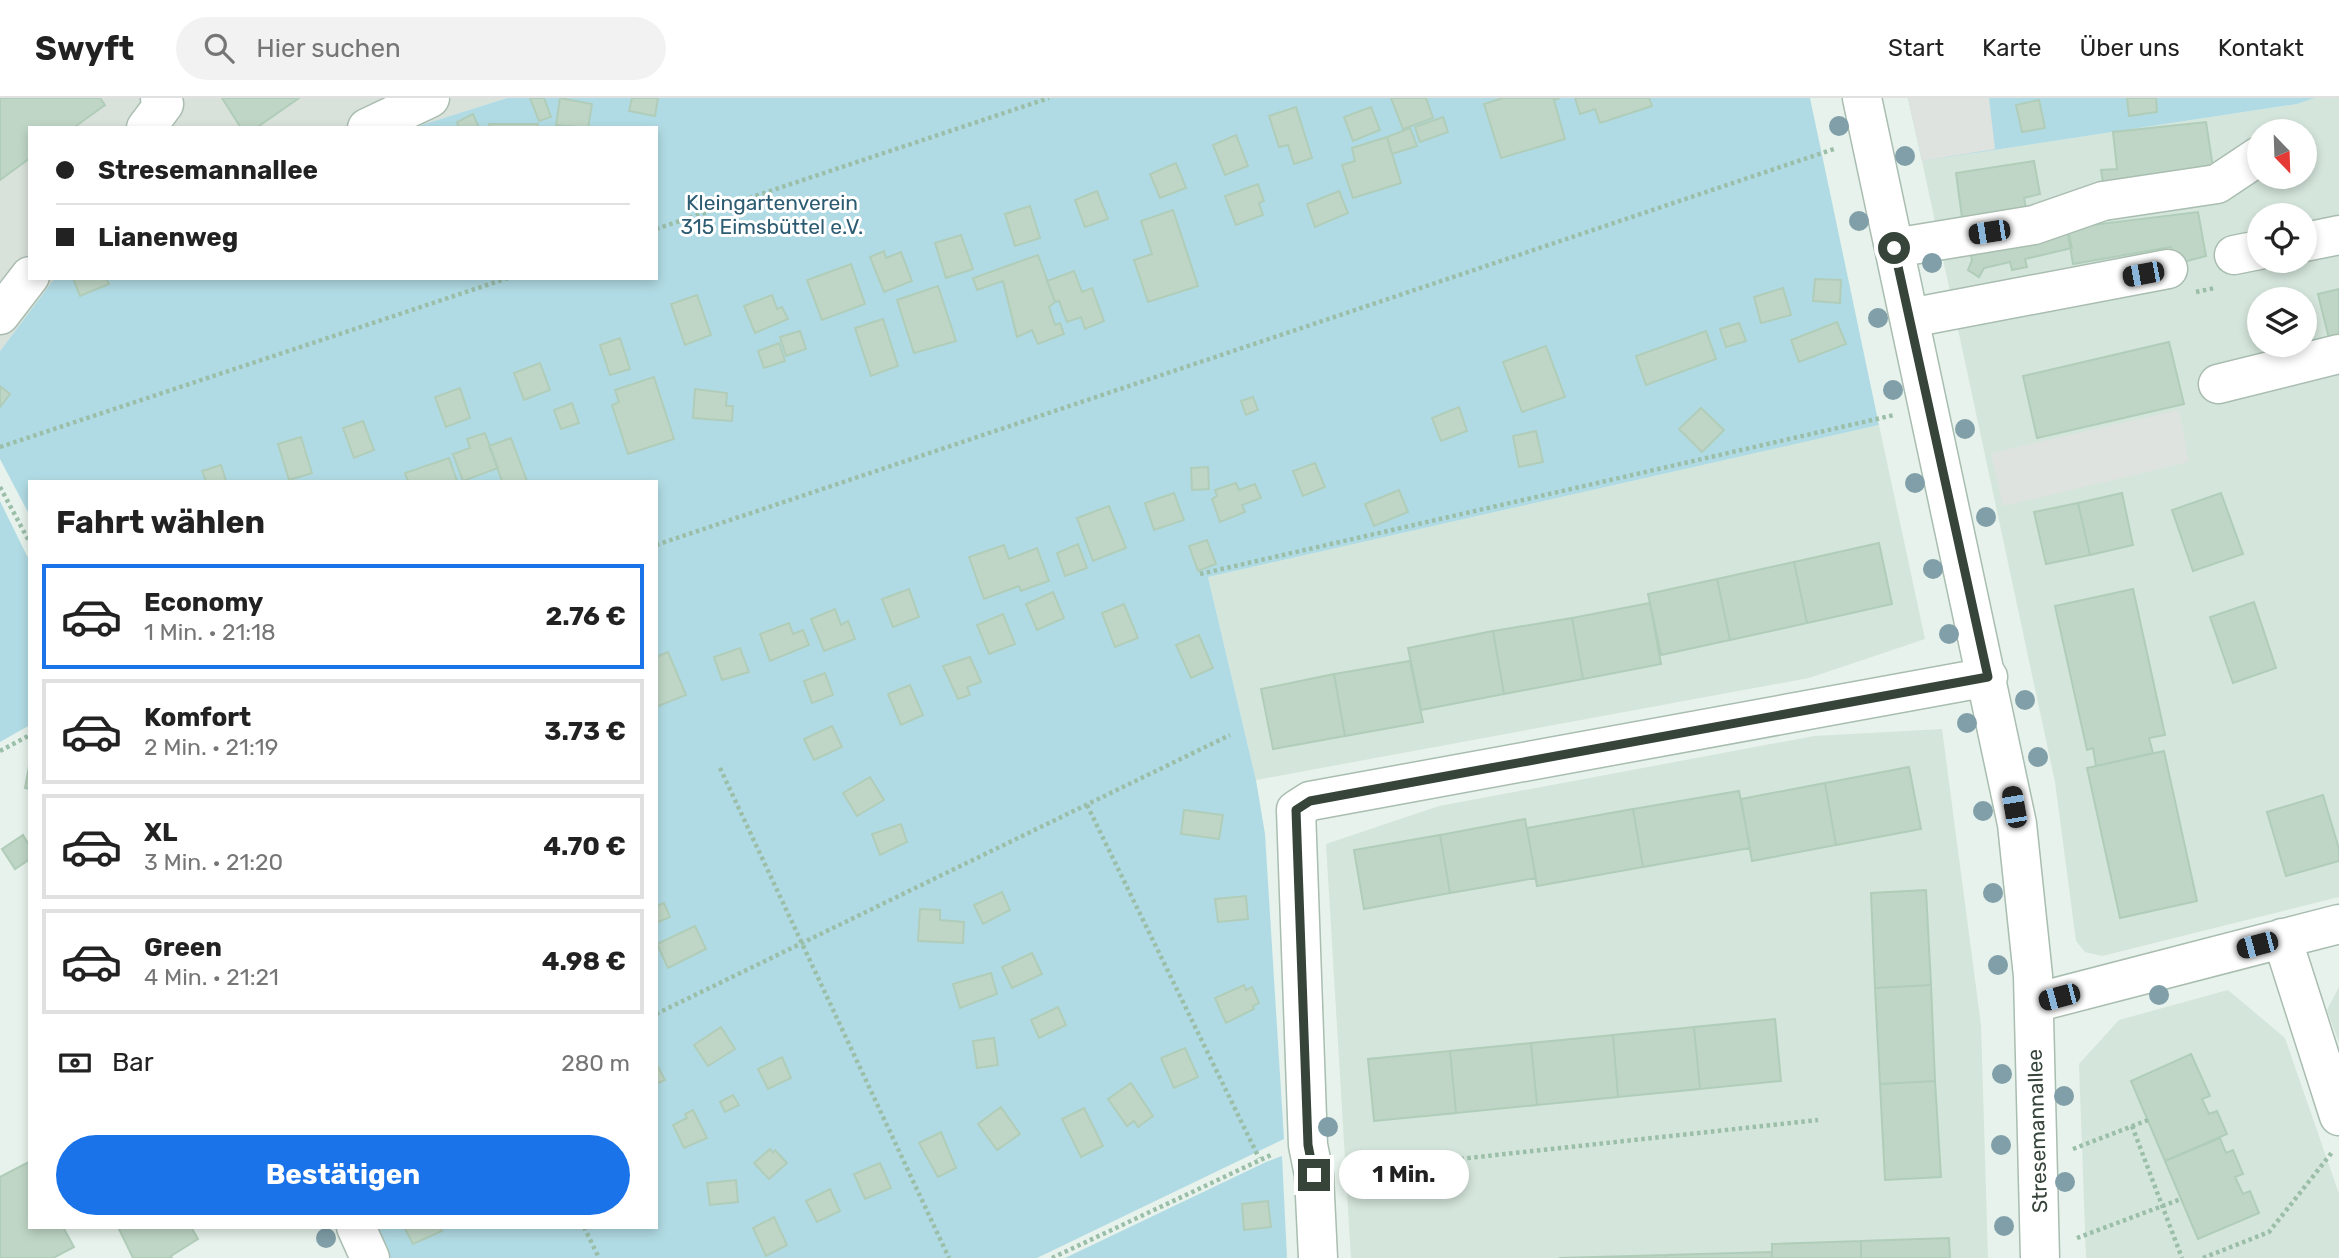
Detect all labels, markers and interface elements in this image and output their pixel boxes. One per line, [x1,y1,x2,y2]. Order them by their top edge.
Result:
search box [176,17,666,80]
text: Swyft [35,29,134,68]
icon: search [200,29,238,67]
text: Hier suchen [256,33,401,64]
text: Start [1888,34,1944,62]
text: Karte [1982,34,2042,62]
text: Über uns [2080,34,2180,62]
text: Kontakt [2218,34,2304,62]
north arrow [2247,119,2317,189]
map controls [2247,119,2317,357]
text: Stresemannallee [98,155,318,186]
park label: Kleingartenverein 315 Eimsbüttel e.V. [681,190,863,239]
button: locate [2247,203,2317,273]
car [1967,218,2012,246]
text: Lianenweg [98,222,238,253]
route start [1878,232,1910,264]
car [2121,260,2166,288]
button: layers [2247,287,2317,357]
text: Fahrt wählen [56,503,265,541]
icon: car [60,585,123,648]
text: Economy [144,587,263,618]
text: 2.76 € [545,601,626,632]
text: 1 Min. · 21:18 [144,618,276,646]
icon: car [60,700,123,763]
text: Komfort [144,702,251,733]
text: 3.73 € [544,716,626,747]
text: 2 Min. · 21:19 [144,733,278,761]
car [2001,784,2028,830]
icon: car [60,815,123,878]
text: XL [144,817,177,848]
text: 4.70 € [543,831,626,862]
text: 3 Min. · 21:20 [144,848,283,876]
car [2234,929,2281,961]
icon: car [60,930,123,993]
text: Green [144,932,222,963]
text: 4.98 € [542,946,626,977]
text: 4 Min. · 21:21 [144,963,279,991]
car [2036,981,2083,1013]
icon: cash [56,1044,94,1082]
text: Bar [112,1047,154,1078]
street label: Stresemannallee [2022,1048,2052,1214]
text: 280 m [561,1049,630,1077]
button: Bestätigen [56,1135,630,1215]
callout: 1 Min. [1338,1150,1468,1200]
route end [1298,1159,1330,1191]
text: 1 Min. [1372,1160,1436,1188]

